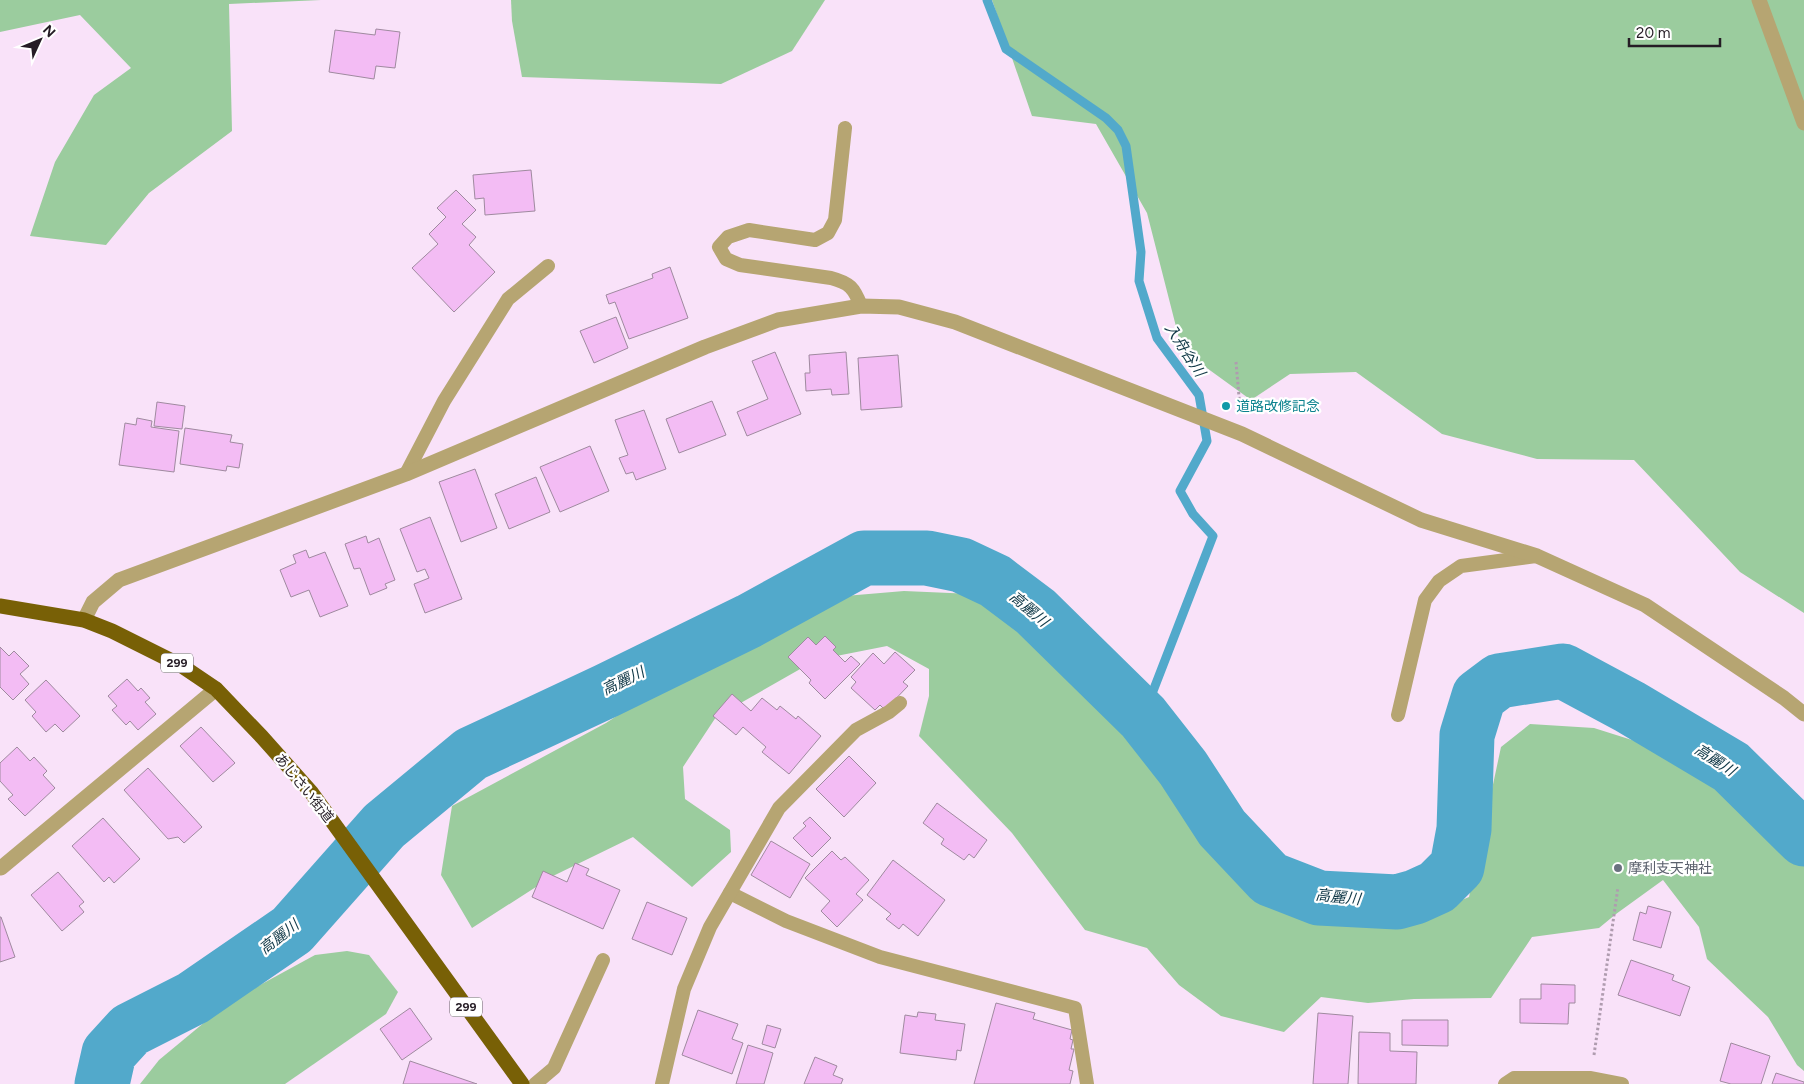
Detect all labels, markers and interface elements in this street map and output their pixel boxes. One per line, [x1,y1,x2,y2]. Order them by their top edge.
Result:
north arrow [15,15,65,65]
scale bar [1629,15,1720,47]
text: N [39,22,59,41]
text: 20 m [1636,24,1670,42]
water label: 入舟谷川 [1161,320,1210,382]
place label: 道路改修記念 [1236,398,1320,415]
marker: 道路改修記念 [1220,400,1232,412]
water label: 高麗川 [1006,588,1054,632]
road number: 299 [161,654,193,672]
water label: 高麗川 [599,662,649,699]
water label: 高麗川 [1691,740,1740,781]
street label: あじさい街道 [271,750,337,826]
place label: 摩利支天神社 [1628,860,1712,877]
marker: 摩利支天神社 [1612,862,1624,874]
water label: 高麗川 [1315,886,1363,909]
water label: 高麗川 [256,915,304,958]
road number: 299 [450,998,482,1016]

